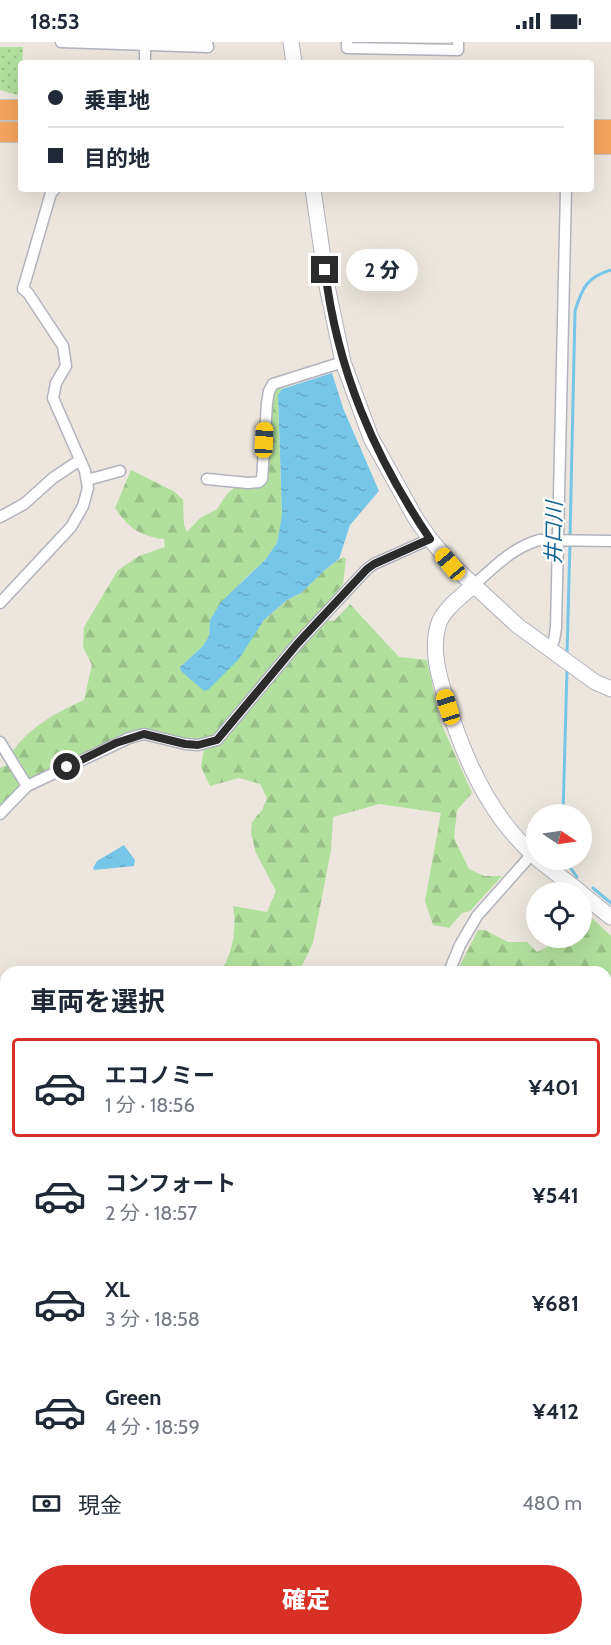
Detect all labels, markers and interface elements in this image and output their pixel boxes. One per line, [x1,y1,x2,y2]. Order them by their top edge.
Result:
text: 18:53 [30,8,80,35]
text: 乗車地 [84,87,150,114]
text: 目的地 [84,145,150,172]
callout: 2 分 [346,249,418,291]
route end [311,256,338,283]
text: 2 分 [364,258,400,282]
car [254,422,274,458]
water label: 井口川 [540,499,567,565]
car [432,544,468,584]
car [434,687,462,727]
route start [53,753,80,780]
north arrow [526,804,592,870]
map controls [526,804,592,948]
button: locate [526,882,592,948]
text: 車両を選択 [30,985,165,1018]
icon: car [33,1061,87,1115]
text: エコノミー [105,1062,215,1089]
text: ¥401 [528,1074,579,1101]
text: 1 分 · 18:56 [105,1093,195,1117]
icon: car [33,1169,87,1223]
text: コンフォート [105,1170,236,1197]
text: ¥541 [532,1182,579,1209]
text: 2 分 · 18:57 [105,1201,197,1225]
text: XL [105,1276,130,1303]
icon: car [33,1277,87,1331]
text: ¥681 [532,1290,579,1317]
text: 3 分 · 18:58 [105,1307,200,1331]
text: Green [105,1384,161,1411]
icon: car [33,1385,87,1439]
text: ¥412 [532,1398,579,1425]
text: 4 分 · 18:59 [105,1415,200,1439]
icon: cash [30,1487,63,1520]
text: 480 m [522,1491,582,1515]
text: 現金 [78,1492,122,1519]
button: 確定 [30,1565,582,1634]

